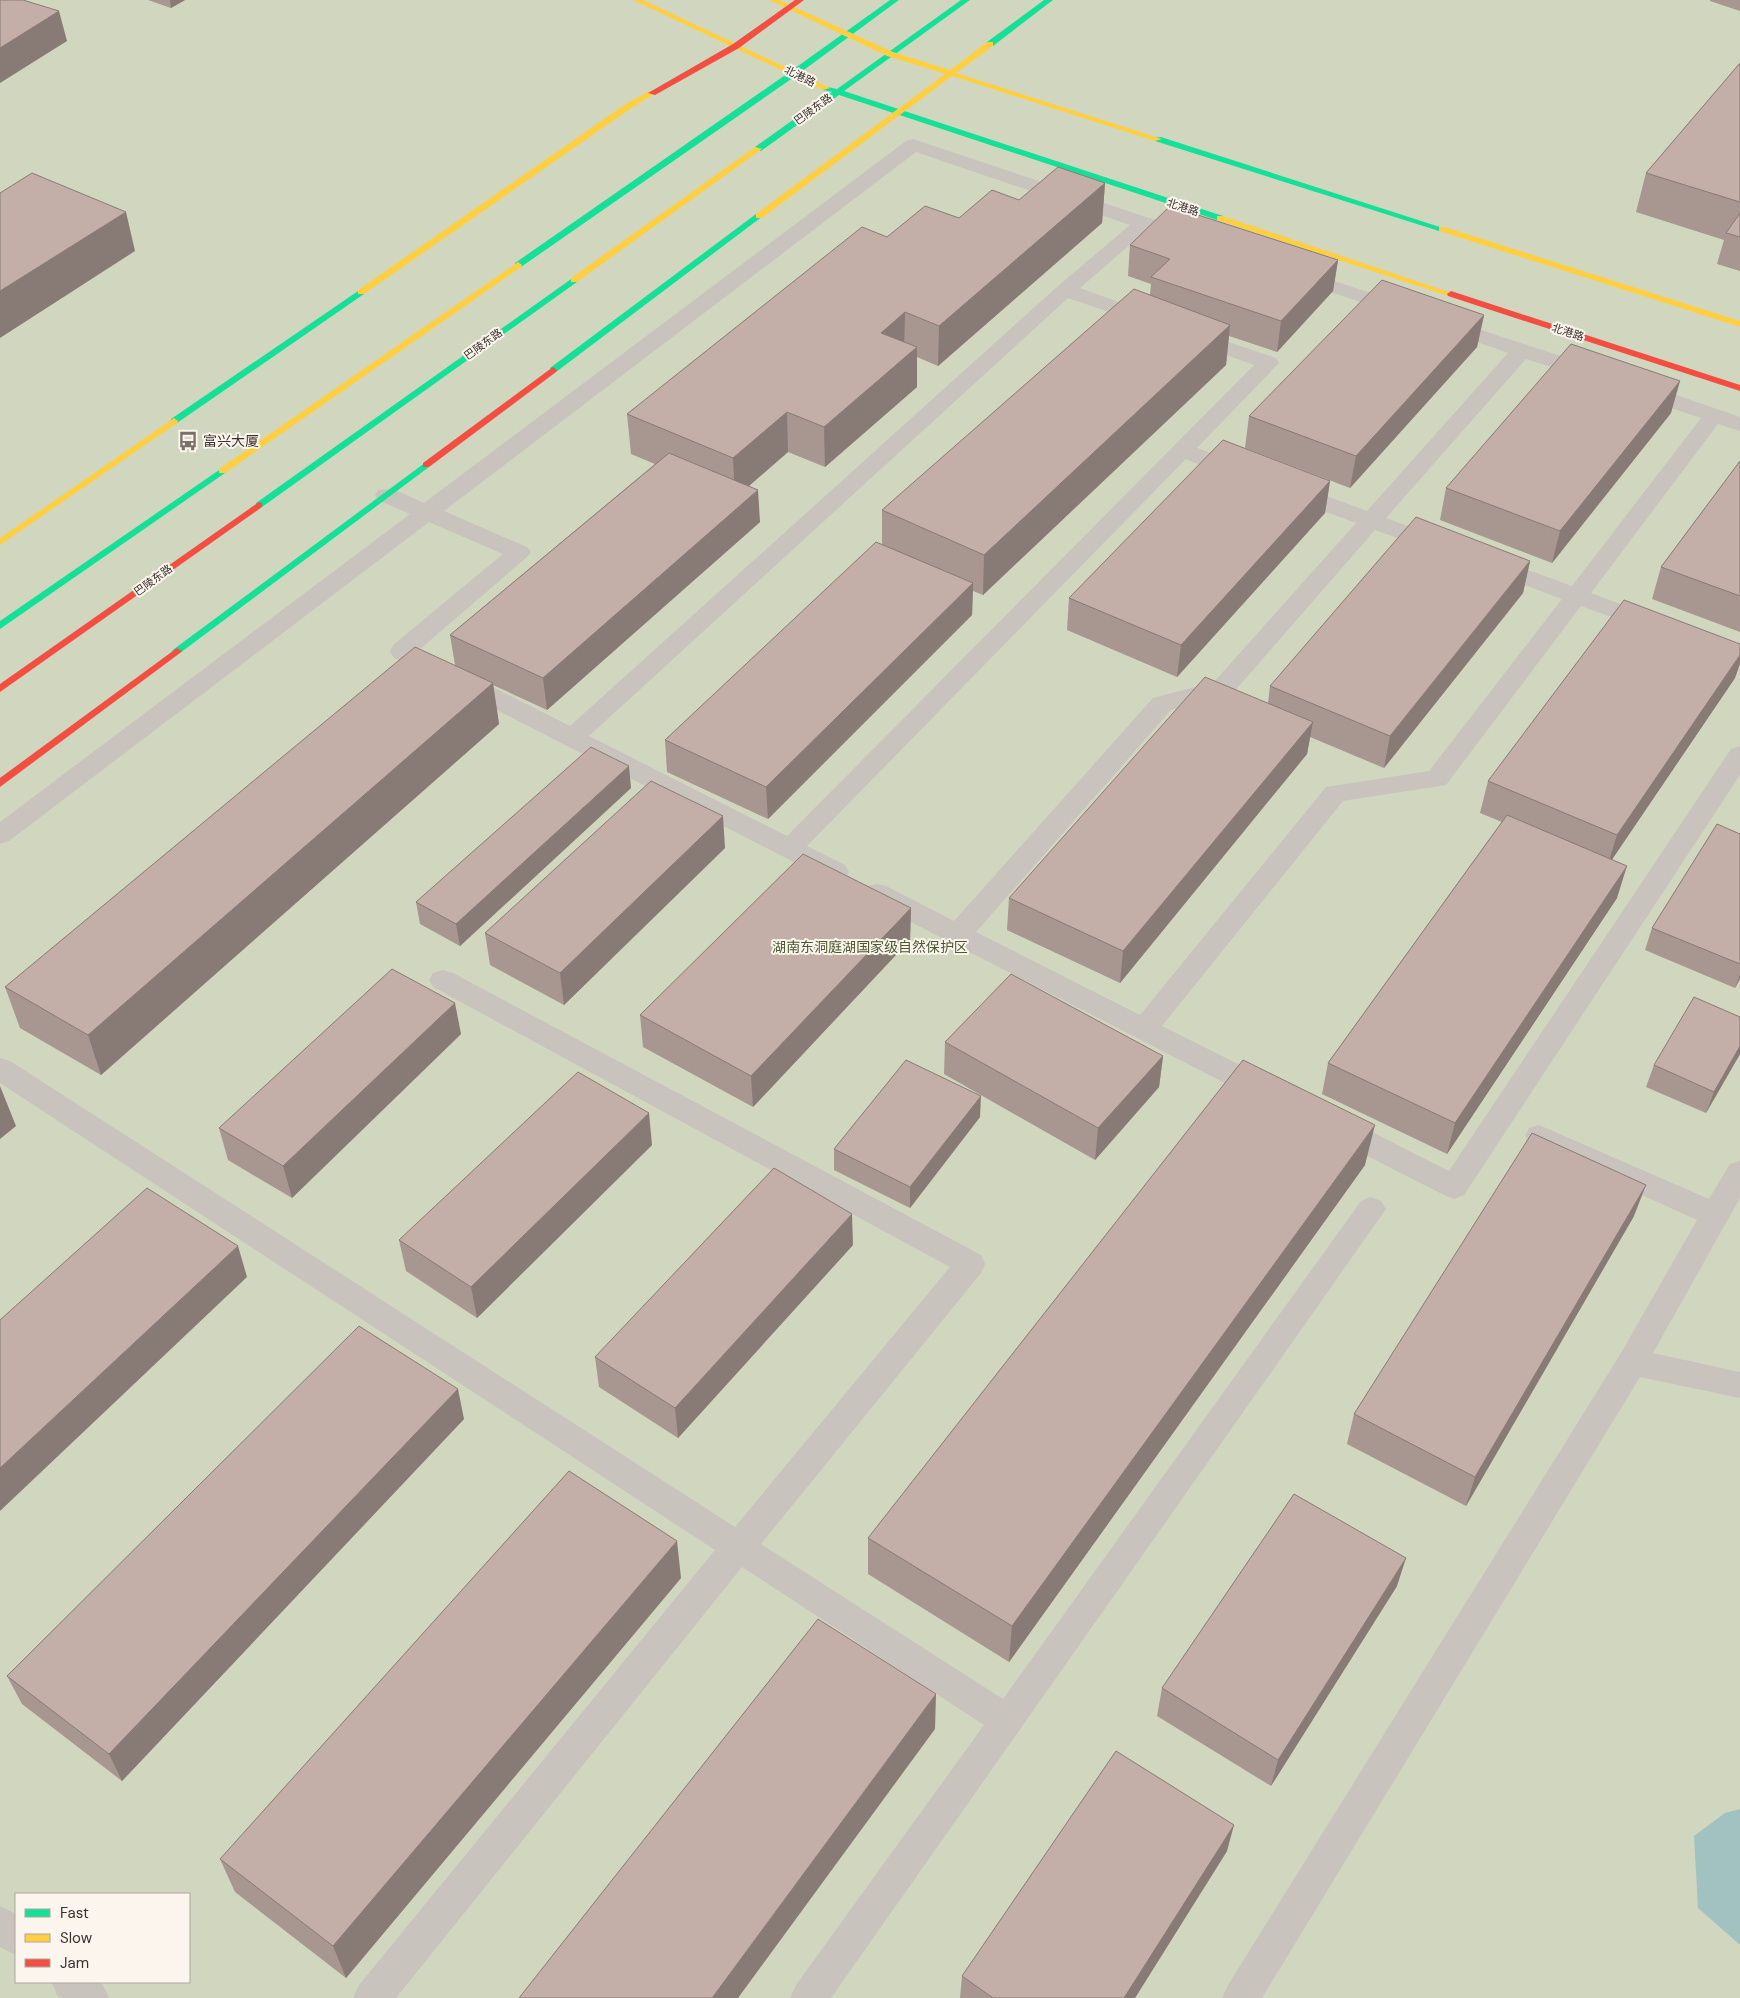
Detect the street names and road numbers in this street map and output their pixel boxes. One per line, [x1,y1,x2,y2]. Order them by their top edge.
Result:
street label: 北港路 [782,62,818,90]
street label: 巴陵东路 [791,90,835,128]
street label: 北港路 [1165,195,1201,219]
street label: 北港路 [1550,320,1586,344]
street label: 巴陵东路 [461,325,505,363]
street label: 巴陵东路 [131,561,175,599]

